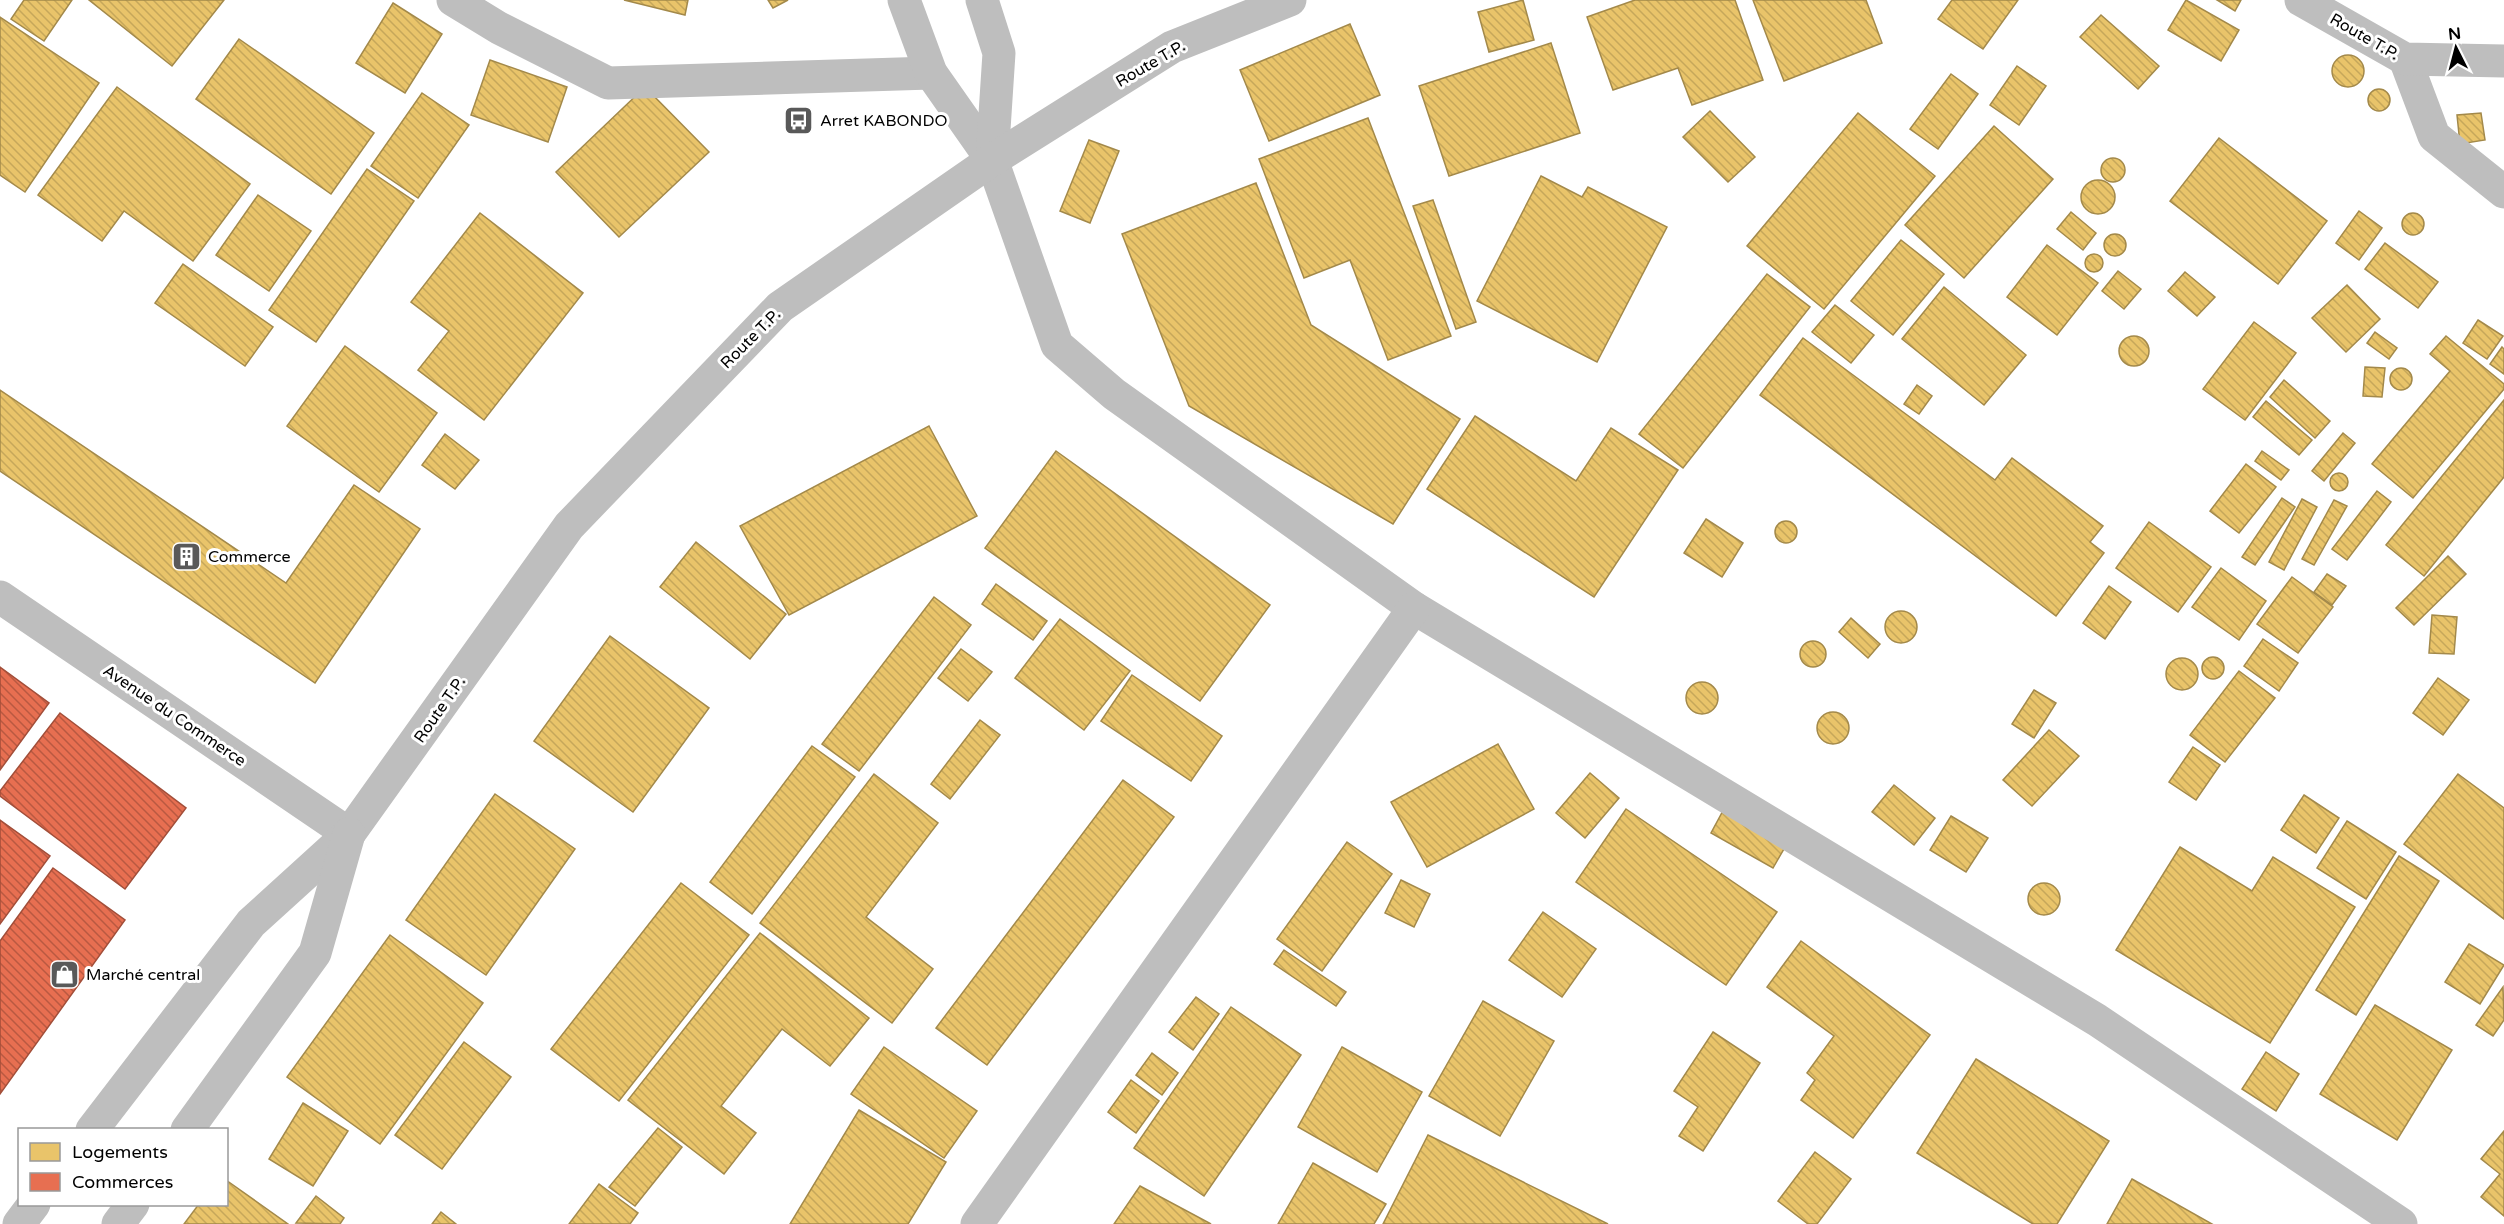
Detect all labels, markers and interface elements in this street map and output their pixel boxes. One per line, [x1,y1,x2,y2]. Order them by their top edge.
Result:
street label: Route T.P. [2326,9,2403,65]
north arrow [2426,18,2486,78]
text: N [2447,23,2462,45]
street label: Route T.P. [1112,36,1189,92]
bus stop icon: Arret KABONDO [783,104,815,136]
place label: Arret KABONDO [820,111,947,131]
street label: Route T.P. [716,304,785,373]
building icon: Commerce [171,540,203,572]
place label: Commerce [208,547,290,567]
street label: Avenue du Commerce [99,661,250,771]
street label: Route T.P. [410,672,470,747]
shop icon: Marché central [49,958,81,990]
place label: Marché central [86,965,200,985]
legend [18,1128,228,1206]
text: Logements [72,1141,168,1163]
text: Commerces [72,1171,173,1193]

